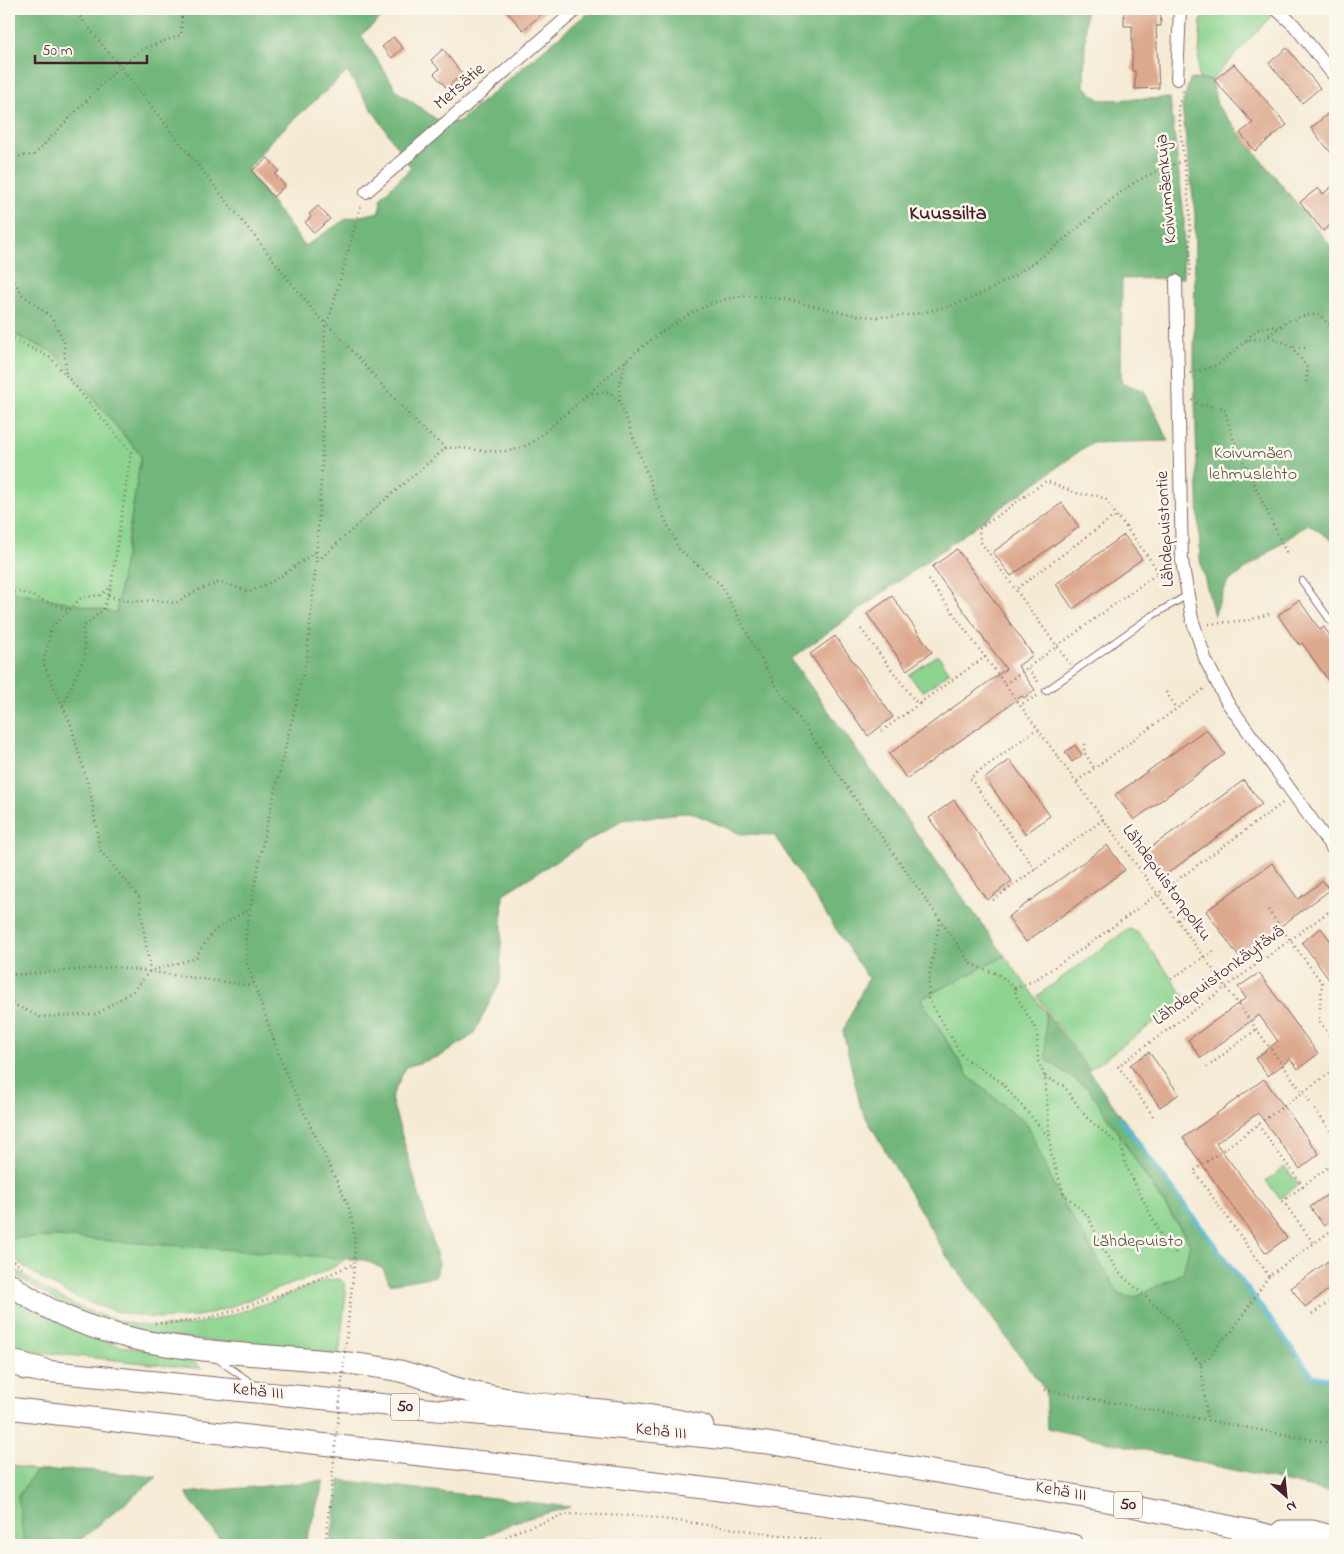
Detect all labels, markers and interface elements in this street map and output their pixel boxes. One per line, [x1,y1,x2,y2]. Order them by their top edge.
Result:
scale bar [35,32,148,64]
text: 50 m [42,40,73,62]
street label: Metsätie [429,57,492,117]
street label: Koivumäenkuja [1149,133,1185,245]
district label: Kuussilta [909,200,987,229]
park label: Koivumäen lehmuslehto [1209,441,1297,488]
street label: Lähdepuistontie [1150,469,1182,588]
street label: Lähdepuistonpolku [1115,819,1217,947]
street label: Lähdepuistonkäytävä [1148,919,1290,1033]
park label: Lähdepuisto [1093,1229,1183,1255]
street label: Kehä III [231,1376,285,1408]
road number: 50 [391,1394,419,1420]
street label: Kehä III [634,1416,688,1448]
north arrow [1262,1472,1312,1522]
street label: Kehä III [1033,1475,1089,1509]
road number: 50 [1114,1492,1142,1518]
text: N [1282,1495,1300,1518]

